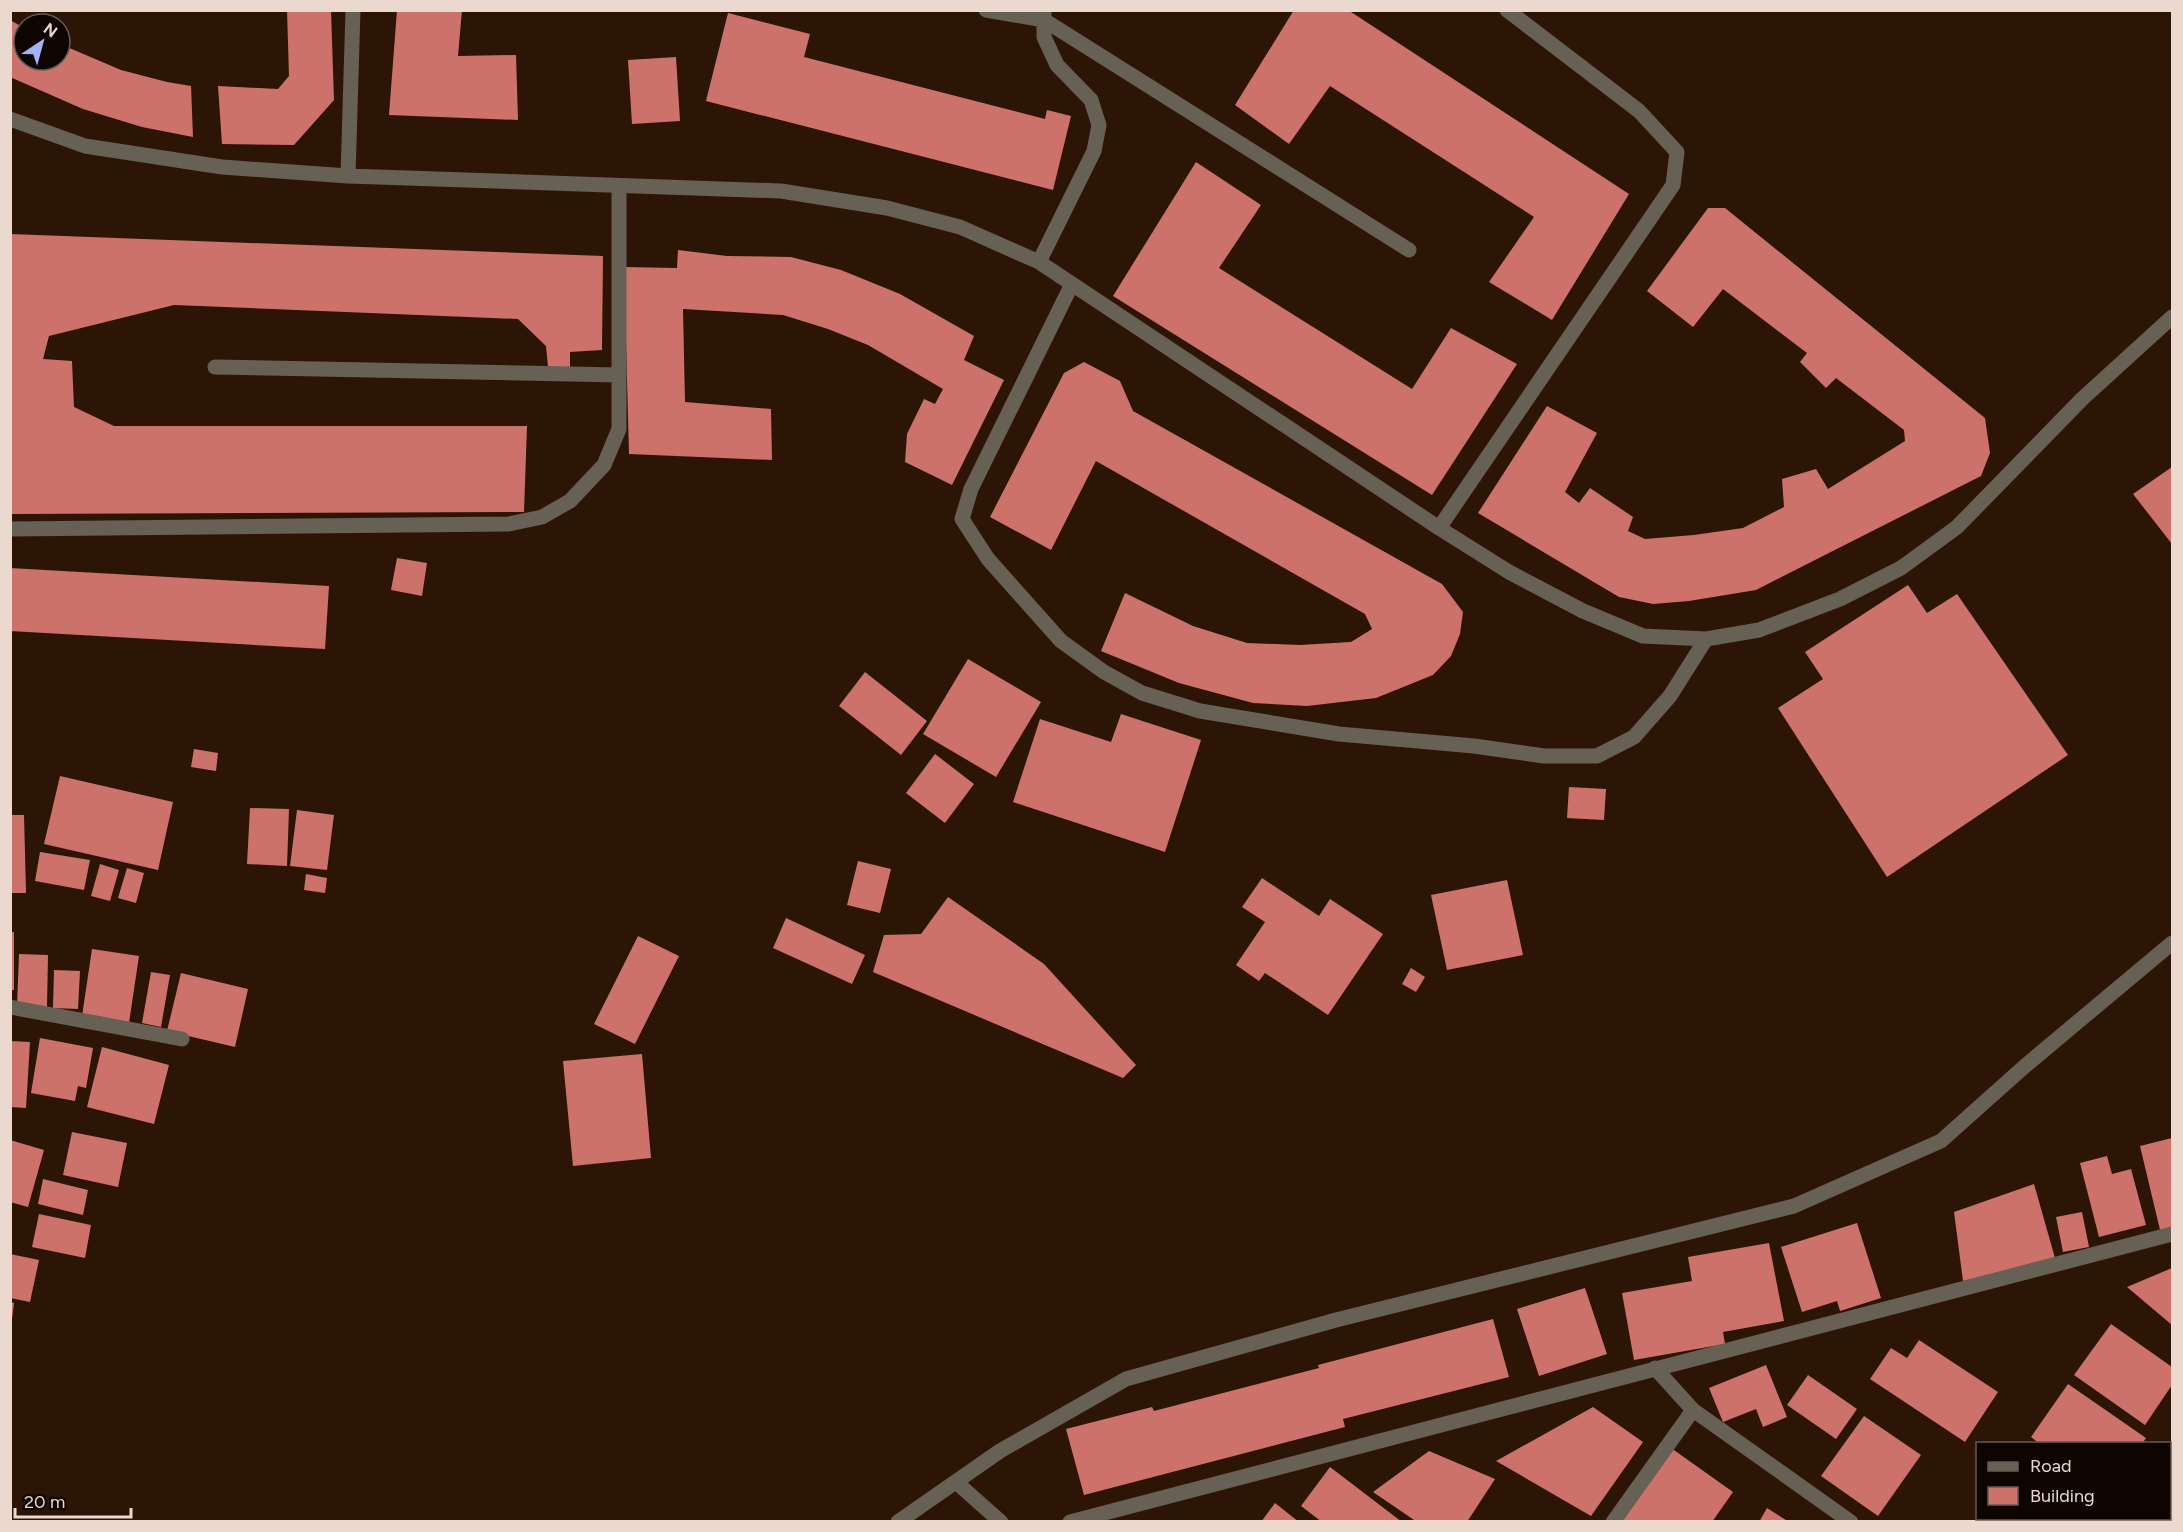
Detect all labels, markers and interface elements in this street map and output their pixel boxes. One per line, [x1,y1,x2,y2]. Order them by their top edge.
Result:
north arrow [12,12,72,72]
text: N [40,19,61,42]
legend [1976,1442,2171,1520]
text: Road [2030,1455,2071,1477]
scale bar [15,1481,130,1519]
text: Building [2030,1485,2095,1507]
text: 20 m [24,1491,65,1513]

